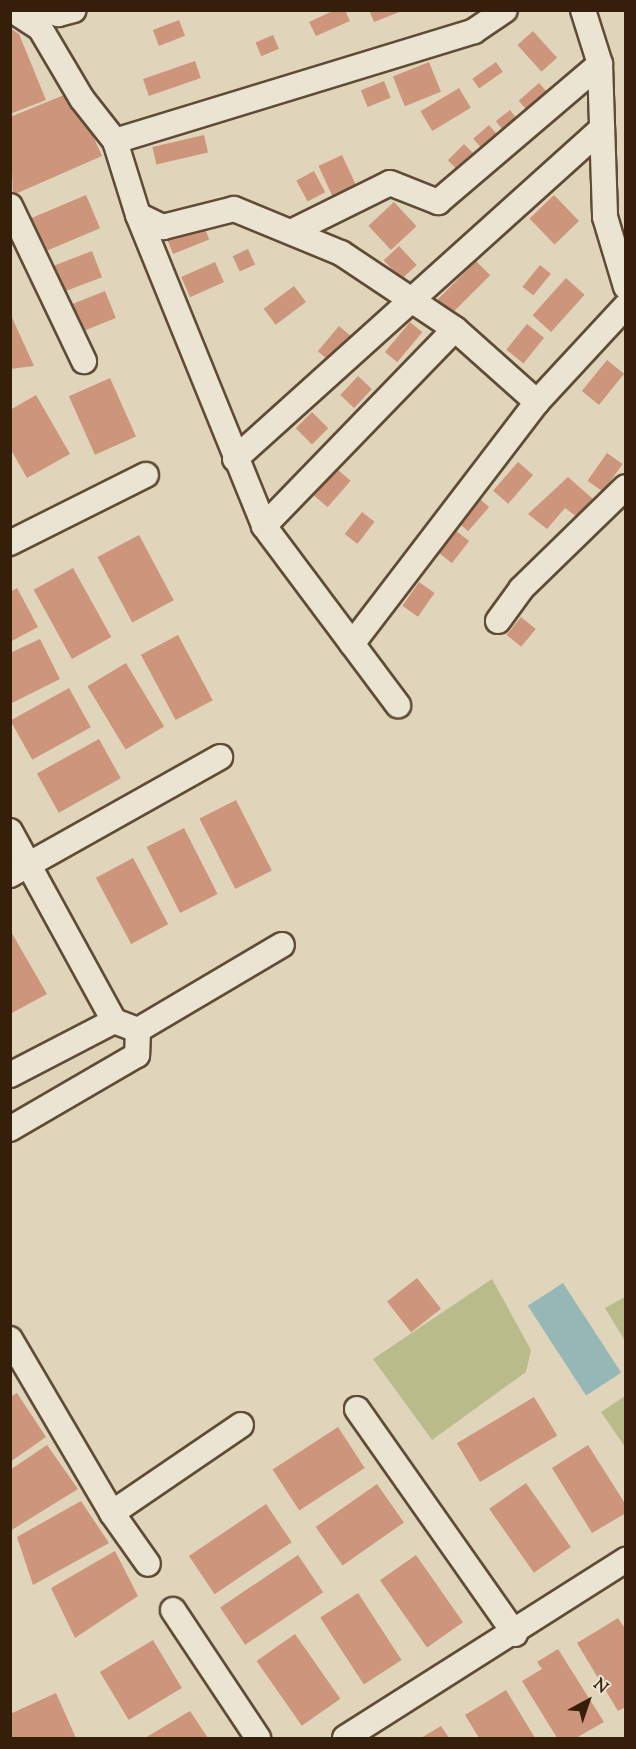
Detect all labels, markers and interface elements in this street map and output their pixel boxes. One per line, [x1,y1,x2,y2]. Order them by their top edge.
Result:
north arrow [558,1671,618,1731]
text: N [588,1674,612,1700]

